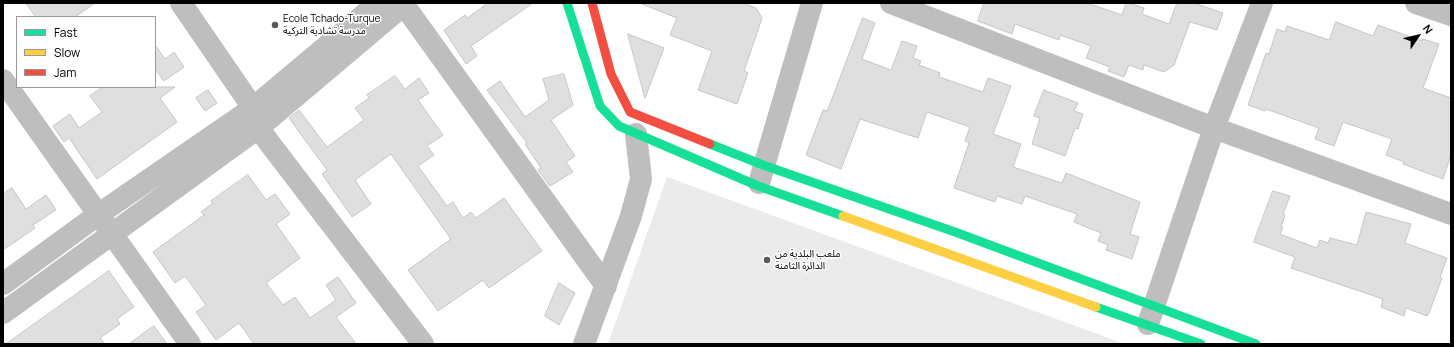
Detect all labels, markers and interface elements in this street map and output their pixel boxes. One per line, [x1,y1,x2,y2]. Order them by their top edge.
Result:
place label: Ecole Tchado-Turque مدرسة تشادية التركية [283,13,380,36]
legend [16,16,156,88]
north arrow [1398,16,1438,56]
marker: Ecole Tchado-Turque مدرسة تشادية التركية [270,20,280,30]
text: N [1420,21,1437,36]
text: Fast [54,24,78,41]
text: Slow [54,44,80,61]
text: Jam [54,64,76,81]
place label: ملعب البلدية من الدائرة الثامنة [775,248,841,272]
marker: ملعب البلدية من الدائرة الثامنة [762,255,772,265]

